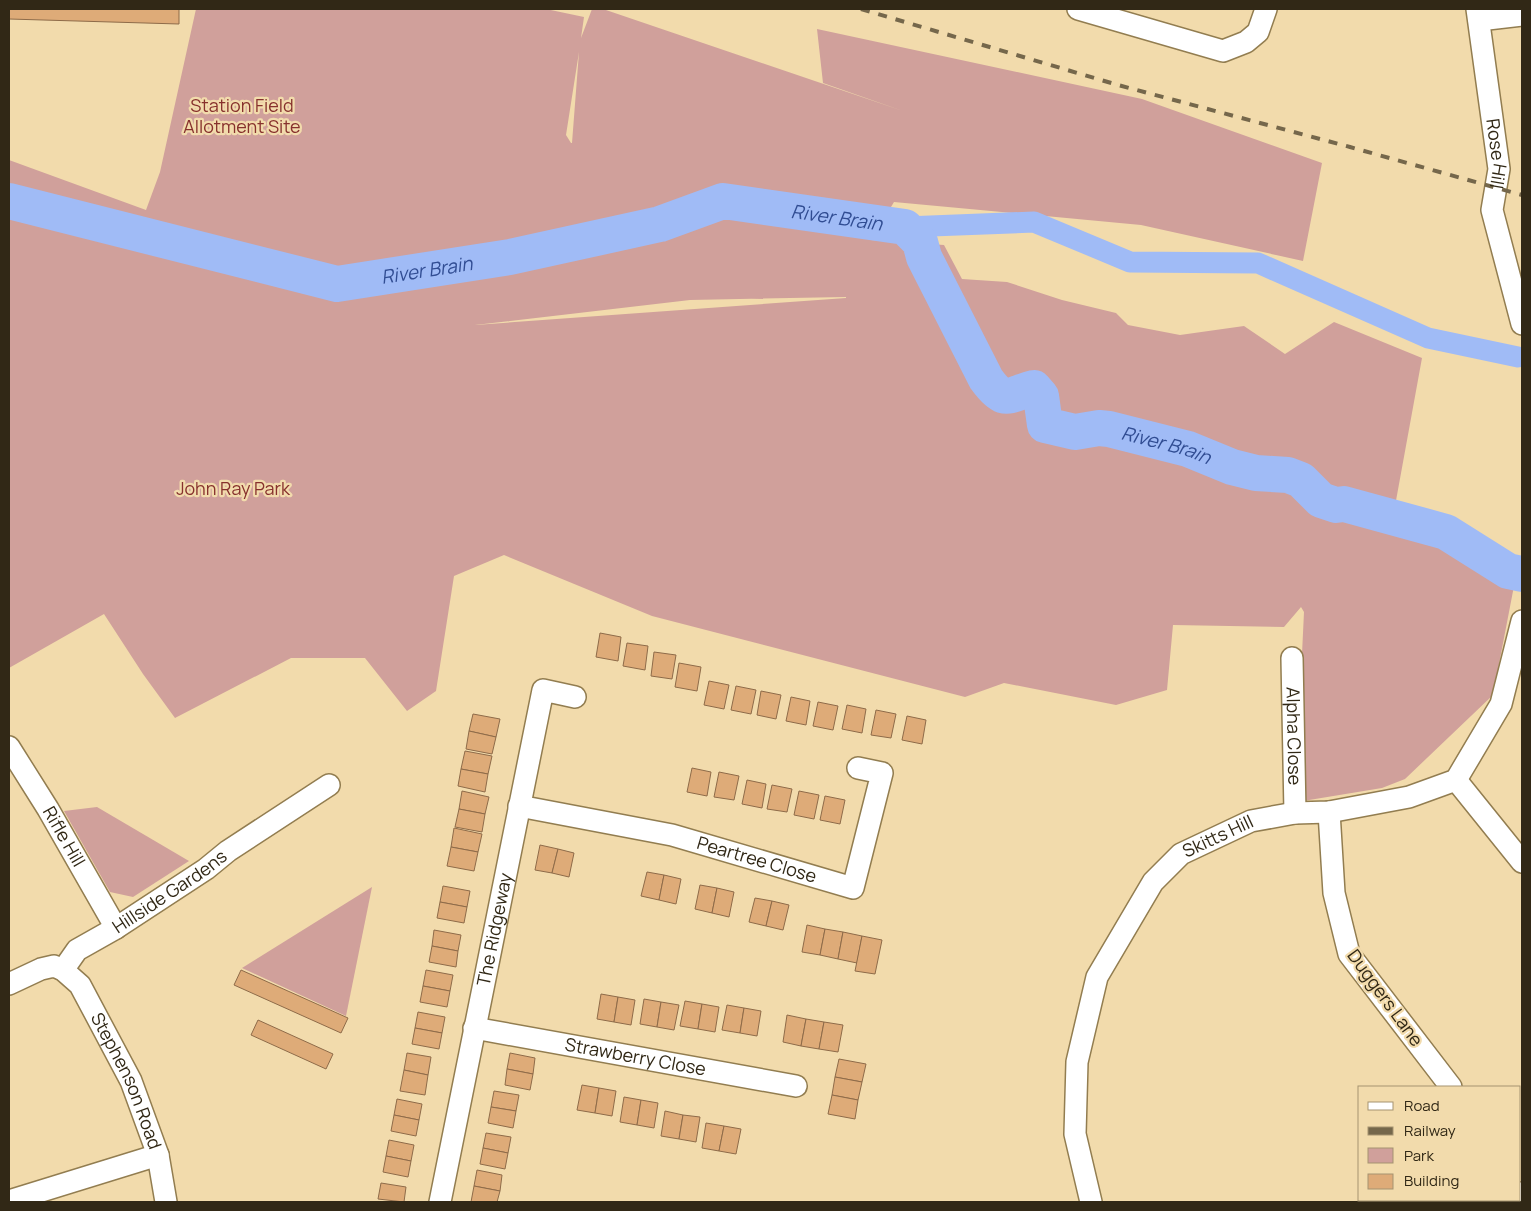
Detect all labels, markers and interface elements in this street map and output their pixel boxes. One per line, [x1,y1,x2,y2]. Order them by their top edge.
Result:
park label: Station Field Allotment Site [183,93,301,138]
street label: Rose Hill [1481,117,1513,191]
water label: River Brain [789,198,885,237]
water label: River Brain [379,250,475,290]
water label: River Brain [1119,420,1216,470]
park label: John Ray Park [176,476,291,500]
street label: Alpha Close [1282,687,1307,785]
street label: Rifle Hill [38,802,91,871]
street label: Skitts Hill [1178,809,1257,863]
street label: Peartree Close [694,830,820,888]
street label: Hillside Gardens [107,844,232,938]
street label: The Ridgeway [471,870,517,988]
street label: Duggers Lane [1343,944,1429,1051]
street label: Stephenson Road [86,1008,168,1152]
street label: Strawberry Close [563,1032,708,1081]
legend [1358,1086,1521,1201]
text: Road [1404,1095,1440,1116]
text: Railway [1404,1120,1456,1141]
text: Park [1404,1145,1434,1166]
text: Building [1404,1170,1459,1191]

